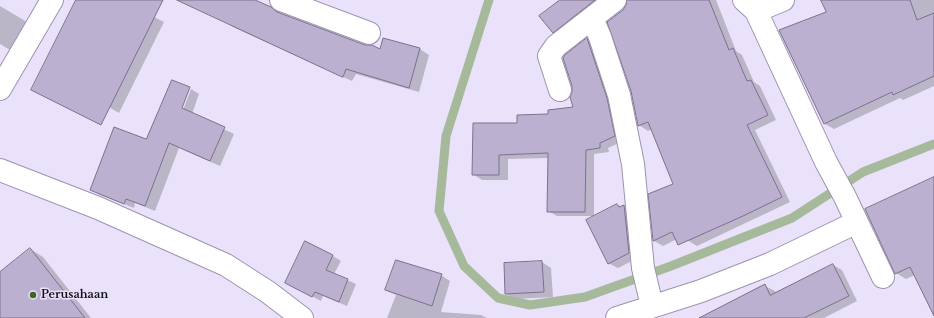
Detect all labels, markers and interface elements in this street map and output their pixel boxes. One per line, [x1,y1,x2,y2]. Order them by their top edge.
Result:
place label: Perusahaan [41,288,108,302]
marker: Perusahaan [28,290,38,300]

